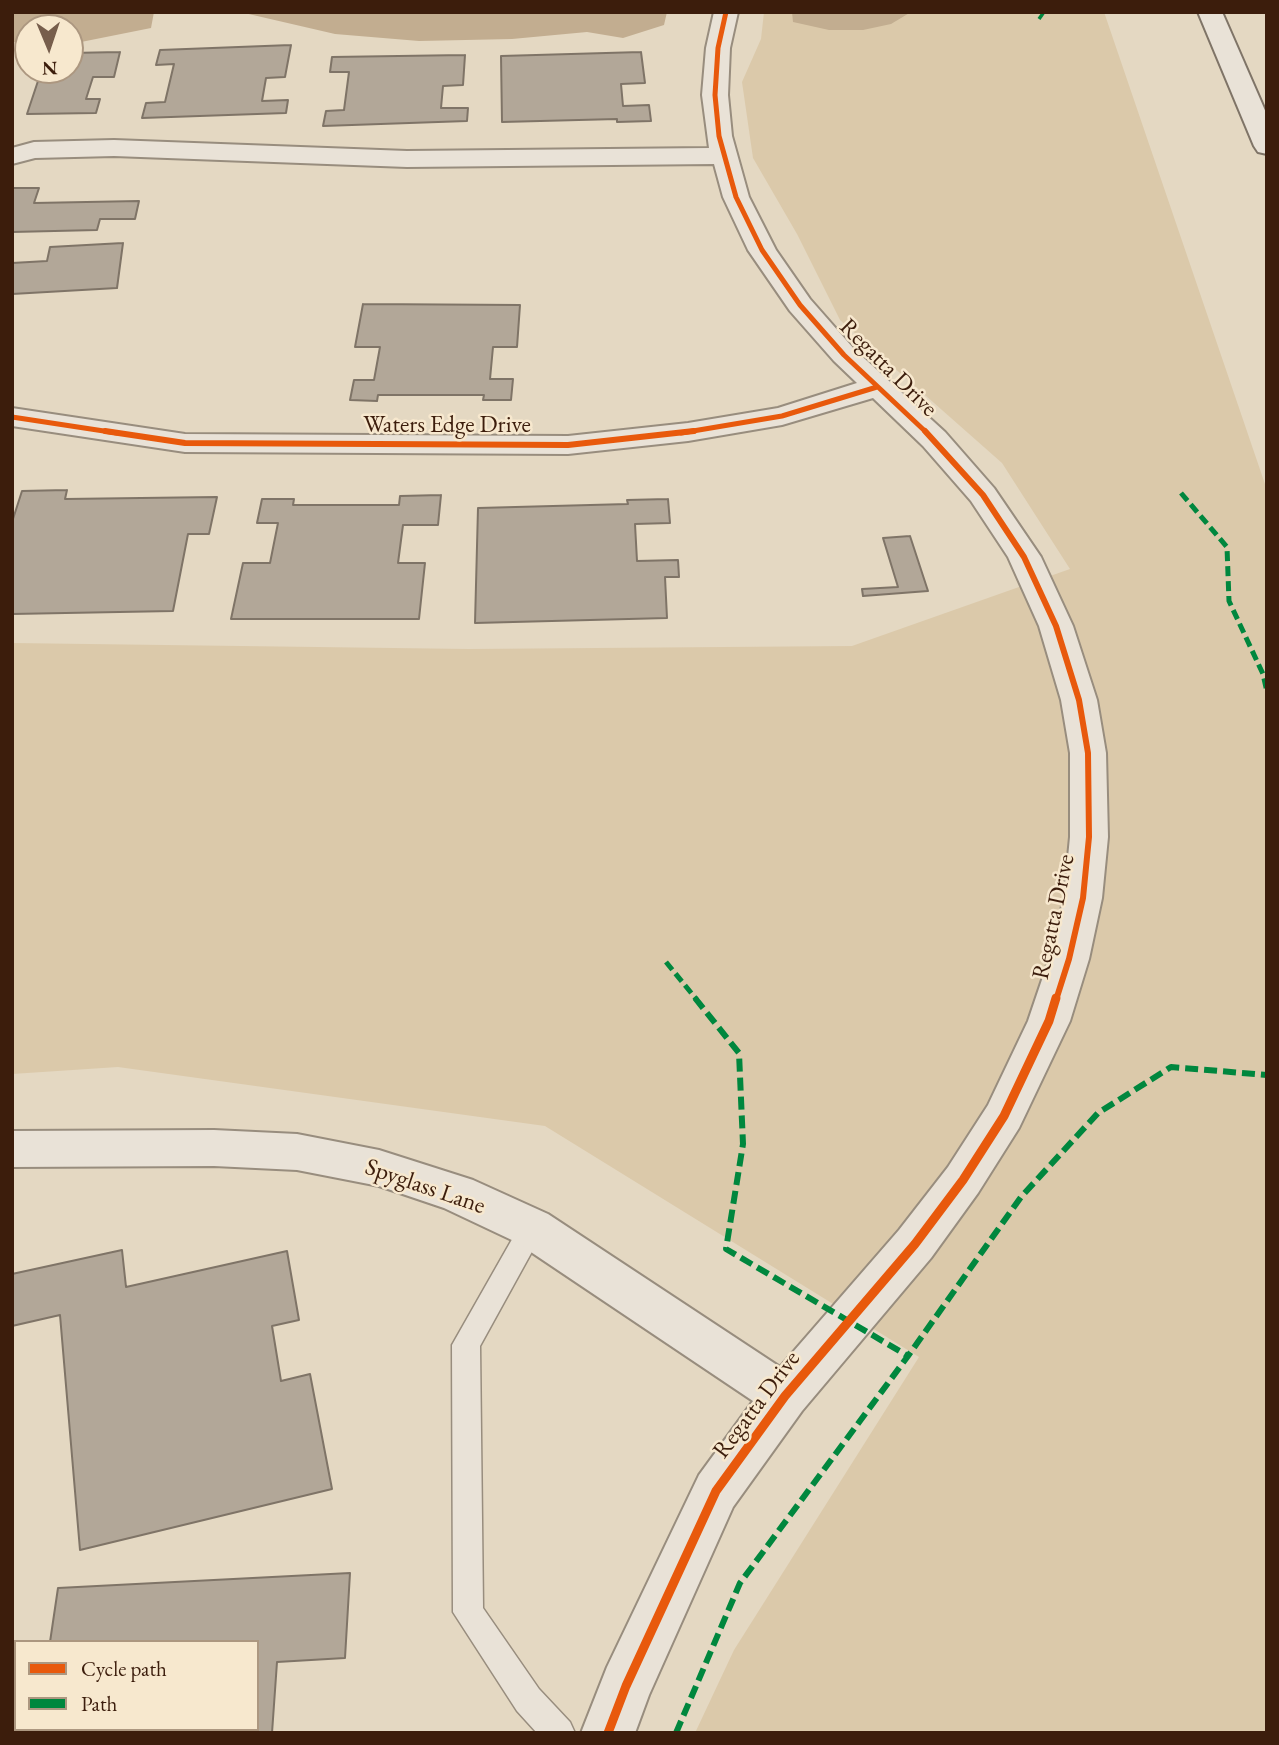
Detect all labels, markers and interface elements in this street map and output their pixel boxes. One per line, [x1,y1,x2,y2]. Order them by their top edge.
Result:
north arrow [14,14,84,84]
text: N [42,56,58,81]
street label: Regatta Drive [833,313,943,423]
street label: Waters Edge Drive [363,411,531,439]
street label: Regatta Drive [1027,852,1081,982]
street label: Spyglass Lane [361,1153,489,1221]
street label: Regatta Drive [707,1346,807,1464]
legend [14,1640,259,1731]
text: Cycle path [81,1655,167,1682]
text: Path [81,1690,117,1717]

